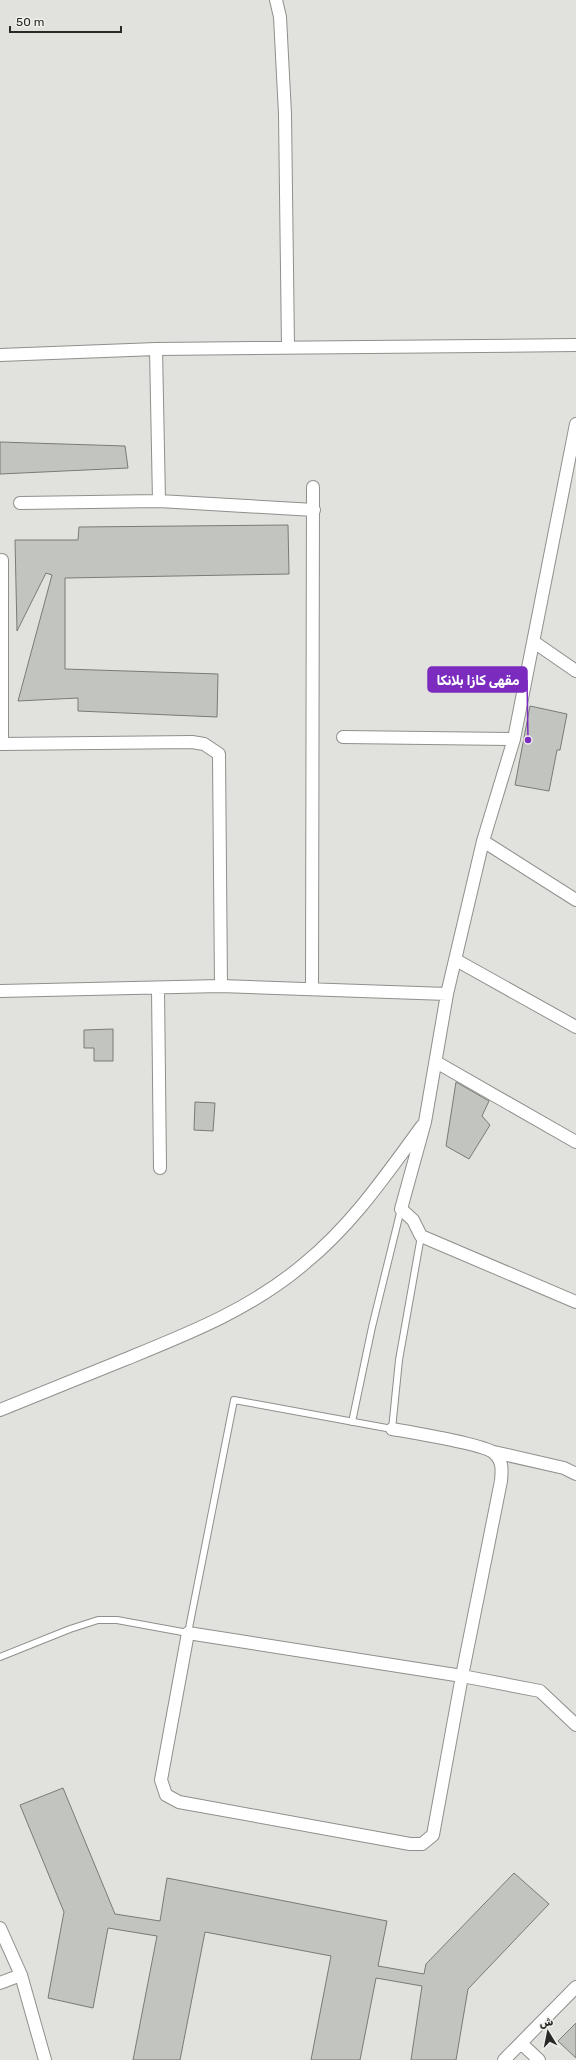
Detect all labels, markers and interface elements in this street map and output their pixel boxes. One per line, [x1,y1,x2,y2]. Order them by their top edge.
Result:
scale bar [10,8,121,34]
text: 50 m [16,15,44,29]
callout: مقهى كازا بلانكا [428,667,527,692]
text: مقهى كازا بلانكا [436,673,520,689]
north arrow [528,2012,568,2052]
text: ش [538,2015,554,2030]

